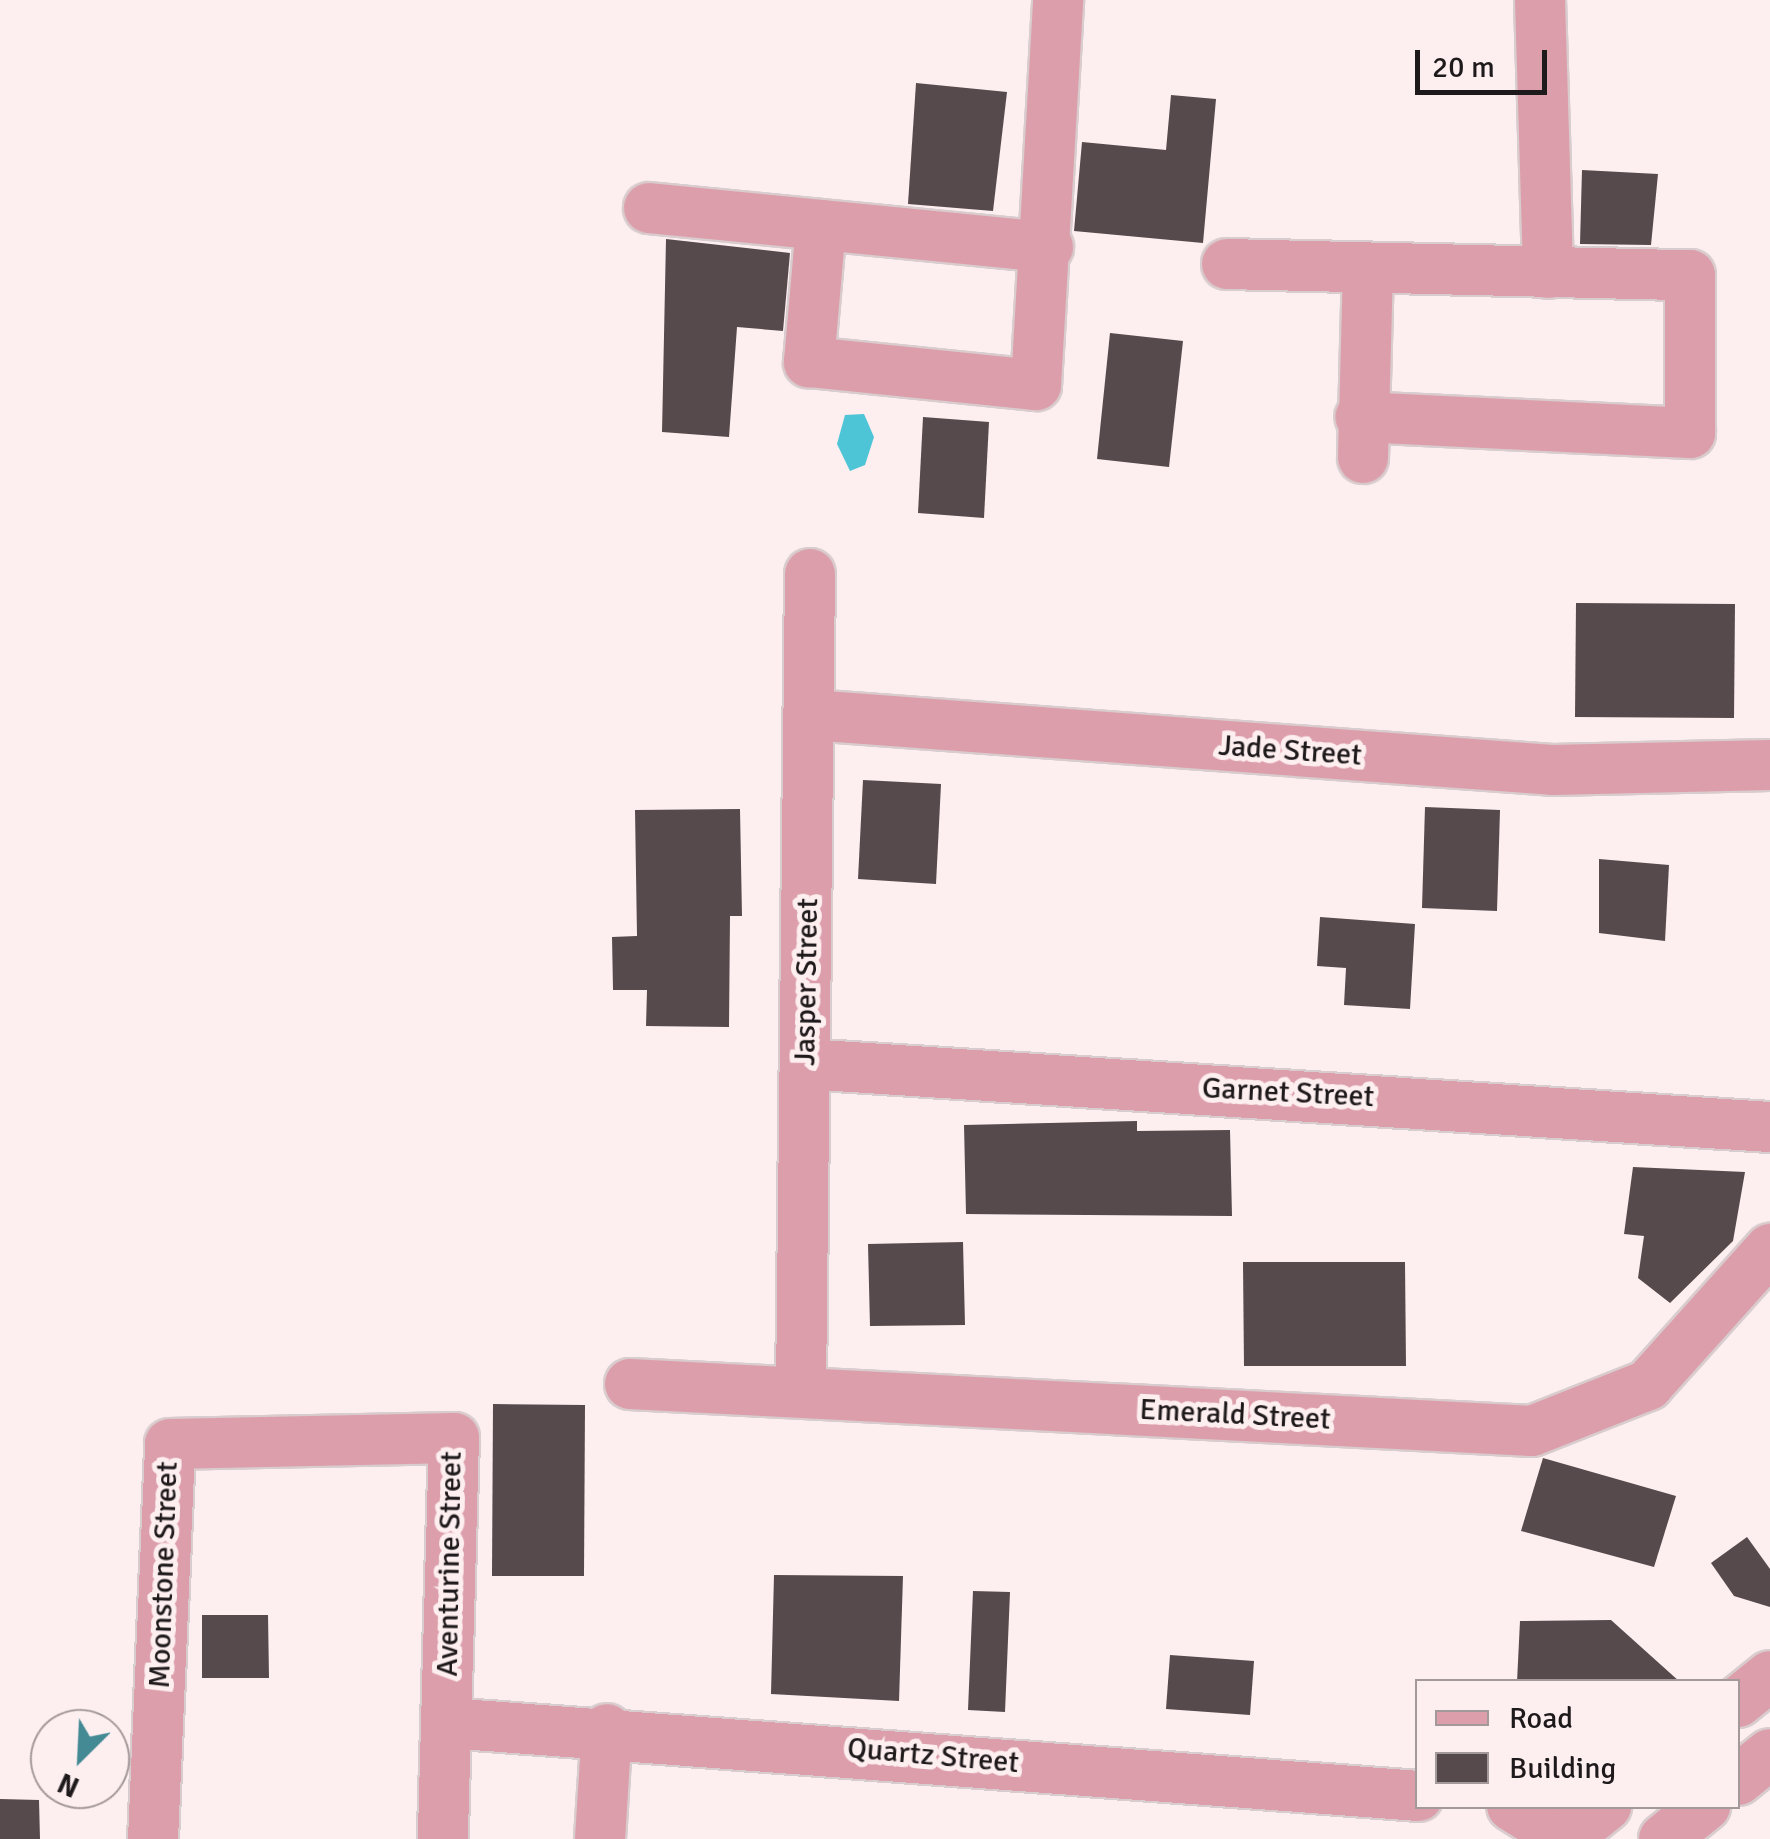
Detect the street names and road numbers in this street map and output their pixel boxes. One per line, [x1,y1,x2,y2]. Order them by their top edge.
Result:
street label: Jade Street [1217,728,1363,774]
street label: Jasper Street [788,898,826,1066]
street label: Garnet Street [1201,1071,1375,1115]
street label: Emerald Street [1139,1392,1331,1438]
street label: Aventurine Street [430,1451,470,1677]
street label: Moonstone Street [142,1461,186,1689]
street label: Quartz Street [846,1731,1020,1781]

